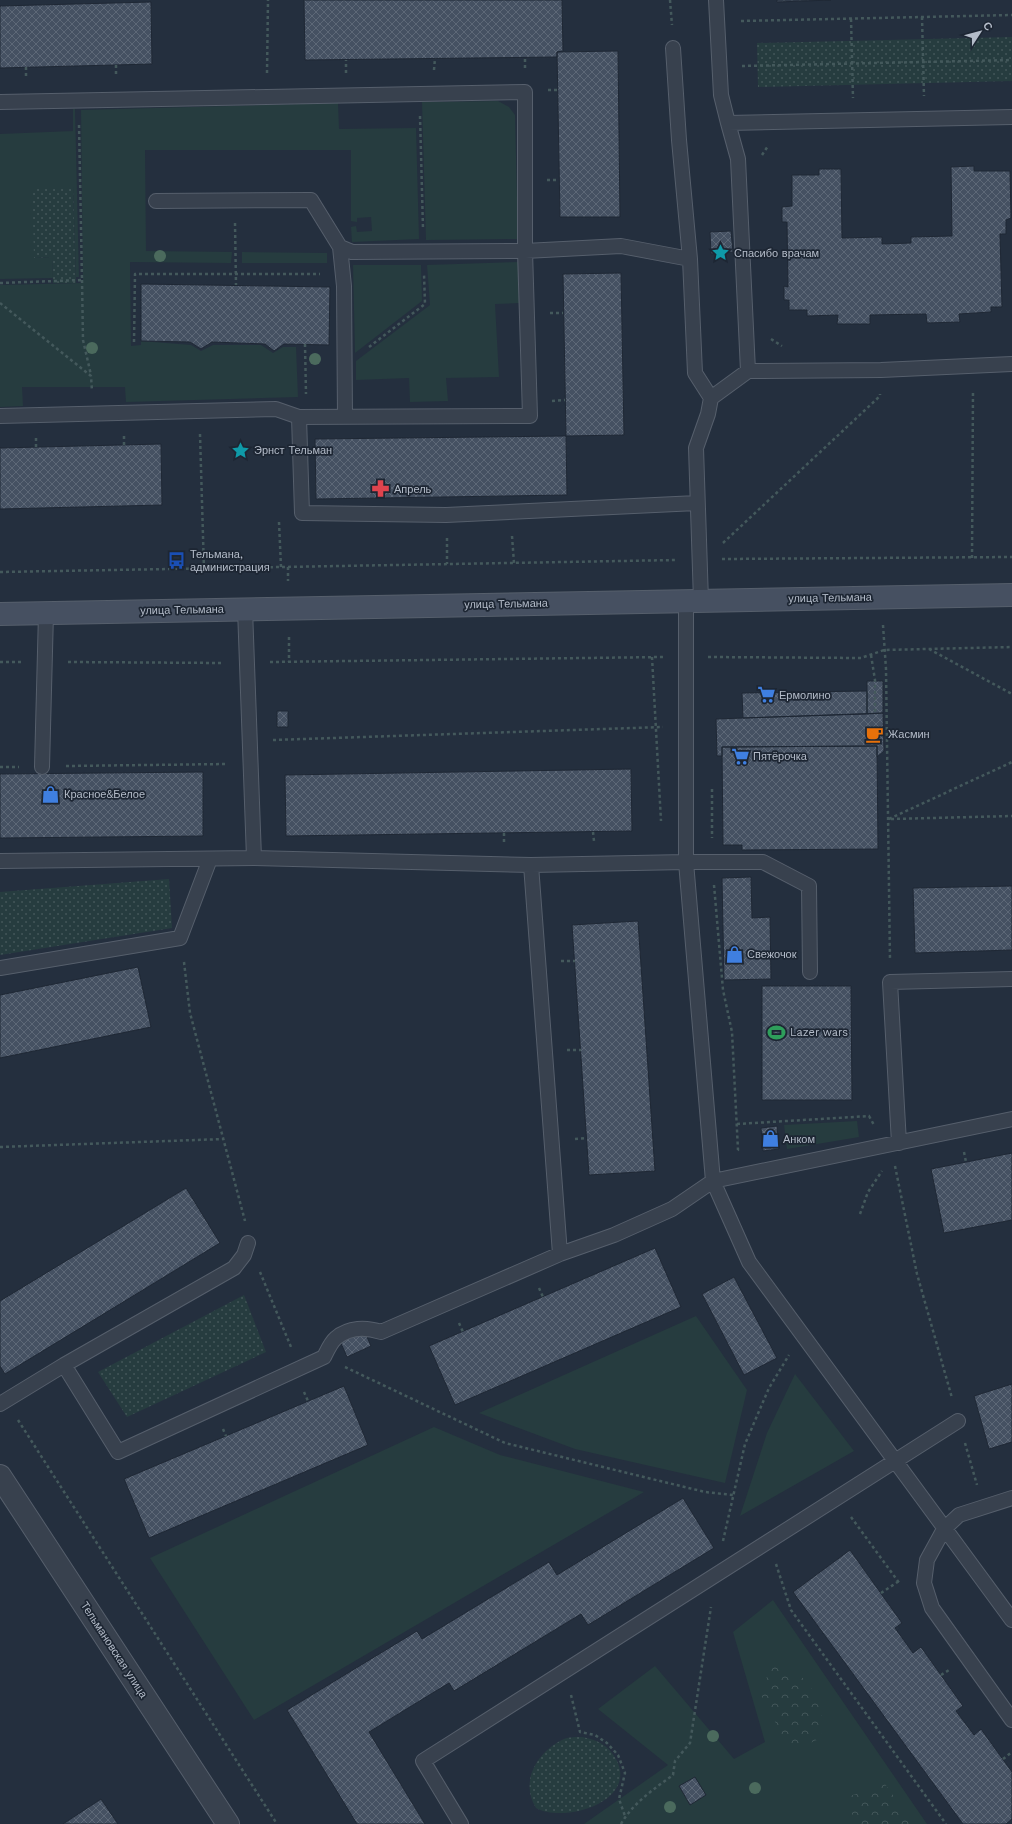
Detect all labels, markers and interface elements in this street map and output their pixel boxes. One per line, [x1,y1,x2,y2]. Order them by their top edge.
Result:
north arrow [960,12,1000,52]
text: С [980,19,995,33]
place icon: Спасибо врачам [711,243,731,263]
place label: Спасибо врачам [734,247,819,260]
place icon: Эрнст Тельман [231,440,251,460]
place label: Эрнст Тельман [254,444,332,457]
pharmacy icon: Апрель [371,479,391,499]
place label: Апрель [394,483,432,496]
place label: Тельмана, администрация [190,548,270,574]
bus stop icon: Тельмана, администрация [167,550,187,570]
street label: улица Тельмана [788,591,873,605]
street label: улица Тельмана [464,597,549,611]
street label: улица Тельмана [140,603,225,617]
supermarket icon: Ермолино [756,685,776,705]
place label: Ермолино [779,689,831,702]
cafe icon: Жасмин [865,724,885,744]
place label: Жасмин [888,728,930,741]
supermarket icon: Пятёрочка [730,746,750,766]
place label: Пятёрочка [753,750,808,763]
shop icon: Красное&Белое [41,784,61,804]
place label: Красное&Белое [64,788,145,801]
shop icon: Свежочок [724,944,744,964]
place label: Свежочок [747,948,797,961]
sports icon: Lazer wars [767,1022,787,1042]
place label: Lazer wars [790,1026,848,1039]
shop icon: Анком [760,1129,780,1149]
place label: Анком [783,1133,815,1146]
street label: Тельмановская улица [78,1599,150,1701]

